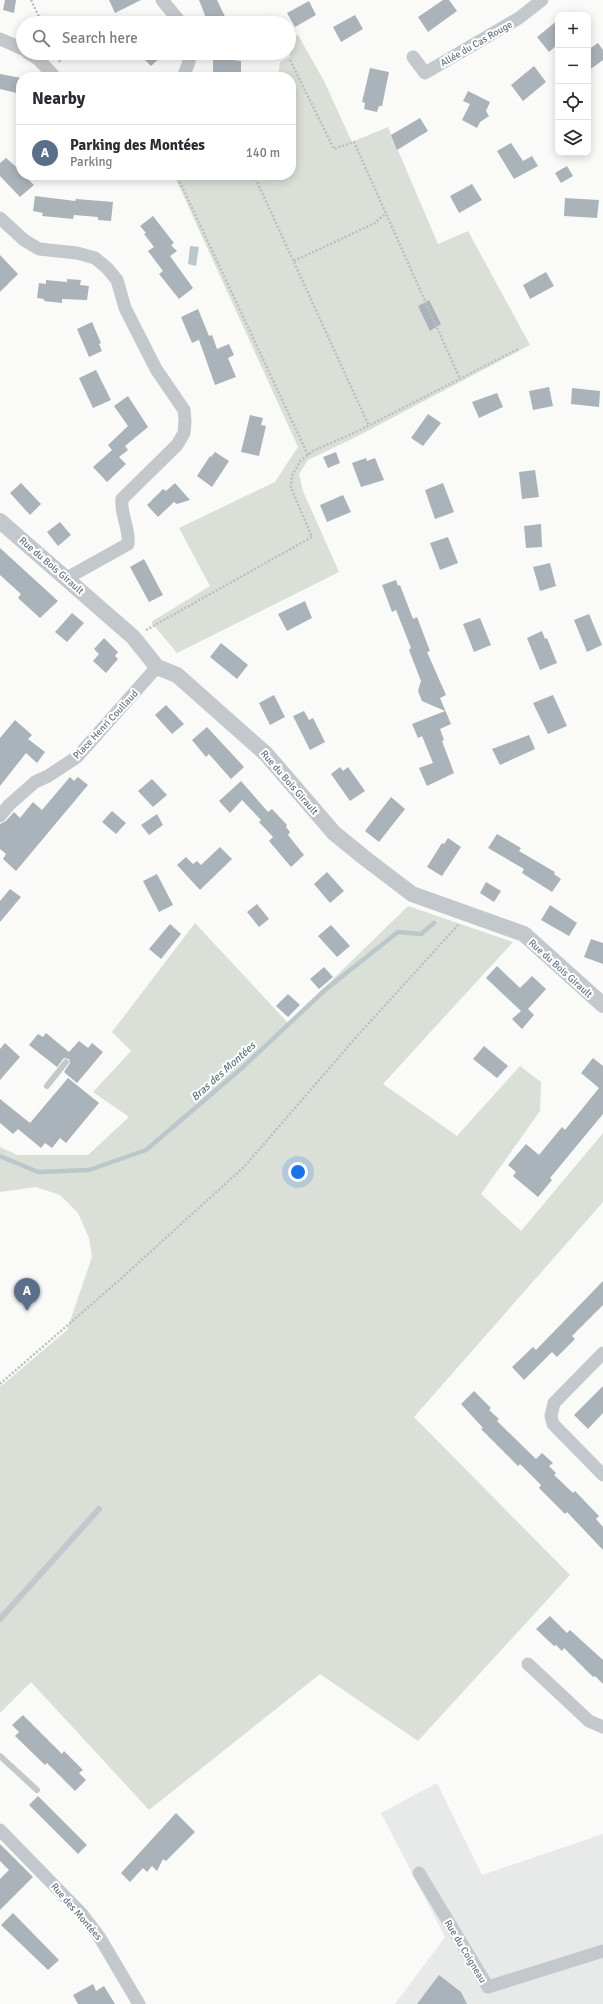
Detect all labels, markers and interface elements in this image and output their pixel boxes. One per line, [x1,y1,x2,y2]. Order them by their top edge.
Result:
map controls [555,12,591,156]
button: + [555,12,591,48]
search box [16,16,296,60]
street label: Allée du Cas Rouge [438,18,515,69]
icon: search [30,27,52,49]
text: Search here [62,29,138,47]
button: − [555,48,591,84]
button: locate [555,84,591,120]
text: Nearby [32,88,85,109]
button: layers [555,120,591,156]
text: Parking des Montées [70,136,205,154]
text: A [41,145,49,161]
text: 140 m [246,145,280,161]
text: Parking [70,154,112,170]
street label: Rue du Bois Girault [17,534,86,597]
street label: Place Henri Coullaud [71,688,141,762]
street label: Rue du Bois Girault [258,748,321,818]
street label: Rue du Bois Girault [526,937,595,1001]
water label: Bras des Montées [189,1038,259,1104]
your location [288,1162,308,1182]
pin: A [14,1278,40,1311]
street label: Rue des Montées [48,1881,105,1943]
street label: Rue du Coigneau [442,1918,489,1985]

